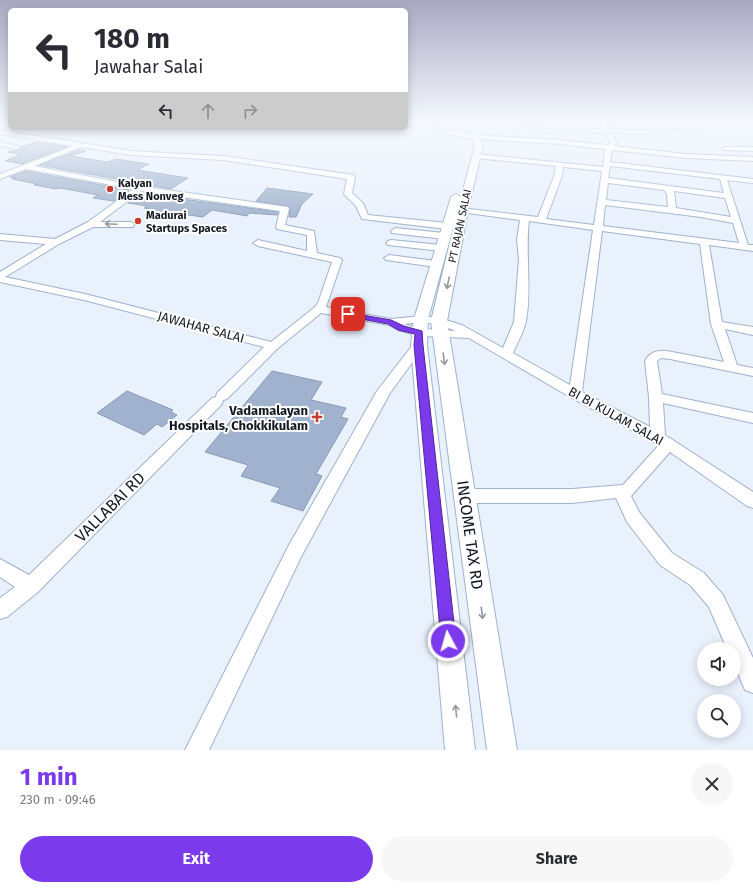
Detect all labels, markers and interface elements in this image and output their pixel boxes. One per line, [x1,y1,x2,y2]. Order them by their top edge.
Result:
text: 180 m [94,22,170,55]
icon: left [28,24,80,76]
text: Jawahar Salai [94,56,203,78]
icon: left [155,100,177,122]
icon: ahead [197,100,219,122]
icon: right [239,100,261,122]
place label: Kalyan Mess Nonveg [118,177,184,203]
marker: Kalyan Mess Nonveg [105,184,115,194]
street label: PT RAJAN SALAI [446,188,474,264]
place label: Madurai Startups Spaces [146,209,228,235]
marker: Madurai Startups Spaces [133,216,143,226]
one-way arrow [105,221,118,228]
one-way arrow [443,276,451,289]
pin [331,297,365,331]
icon: arrive [337,303,359,325]
street label: JAWAHAR SALAI [156,308,246,346]
one-way arrow [440,353,448,366]
street label: BI BI KULAM SALAI [566,384,666,448]
place label: Vadamalayan Hospitals, Chokkikulam [169,403,308,433]
marker: Vadamalayan Hospitals, Chokkikulam [311,411,323,423]
street label: VALLABAI RD [71,468,149,546]
street label: INCOME TAX RD [453,479,487,591]
one-way arrow [478,606,486,619]
position arrow [427,620,469,662]
map controls [697,642,741,738]
button: sound [697,642,741,686]
button: search [697,694,741,738]
one-way arrow [452,705,459,718]
text: 1 min [20,763,78,791]
button: close [691,763,733,805]
text: 230 m · 09:46 [20,792,96,807]
button: Exit [20,836,373,882]
button: Share [381,836,733,882]

